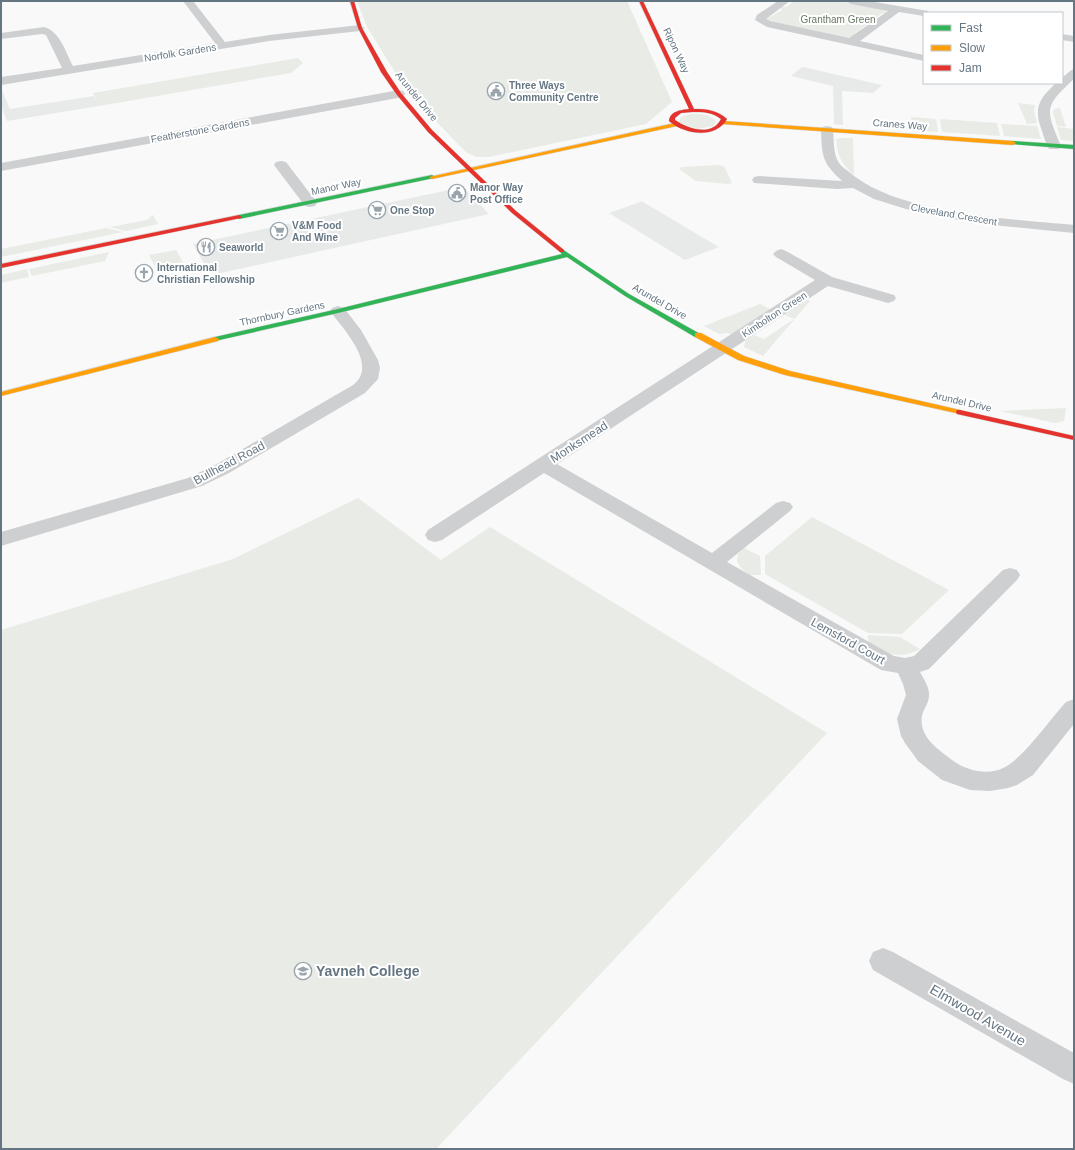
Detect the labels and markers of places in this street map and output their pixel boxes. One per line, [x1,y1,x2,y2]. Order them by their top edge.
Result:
place label: Three Ways Community Centre [509,80,599,103]
public building icon: Three Ways Community Centre [486,81,506,101]
place label: Manor Way Post Office [470,182,523,205]
public building icon: Manor Way Post Office [447,183,467,203]
supermarket icon: One Stop [367,200,387,220]
place label: One Stop [390,205,434,216]
place label: V&M Food And Wine [292,220,341,243]
supermarket icon: V&M Food And Wine [269,221,289,241]
restaurant icon: Seaworld [196,237,216,257]
place label: Seaworld [219,242,263,253]
place label: International Christian Fellowship [157,262,255,285]
church icon: International Christian Fellowship [134,263,154,283]
school or university icon: Yavneh College [293,961,313,981]
place label: Yavneh College [316,963,420,979]

